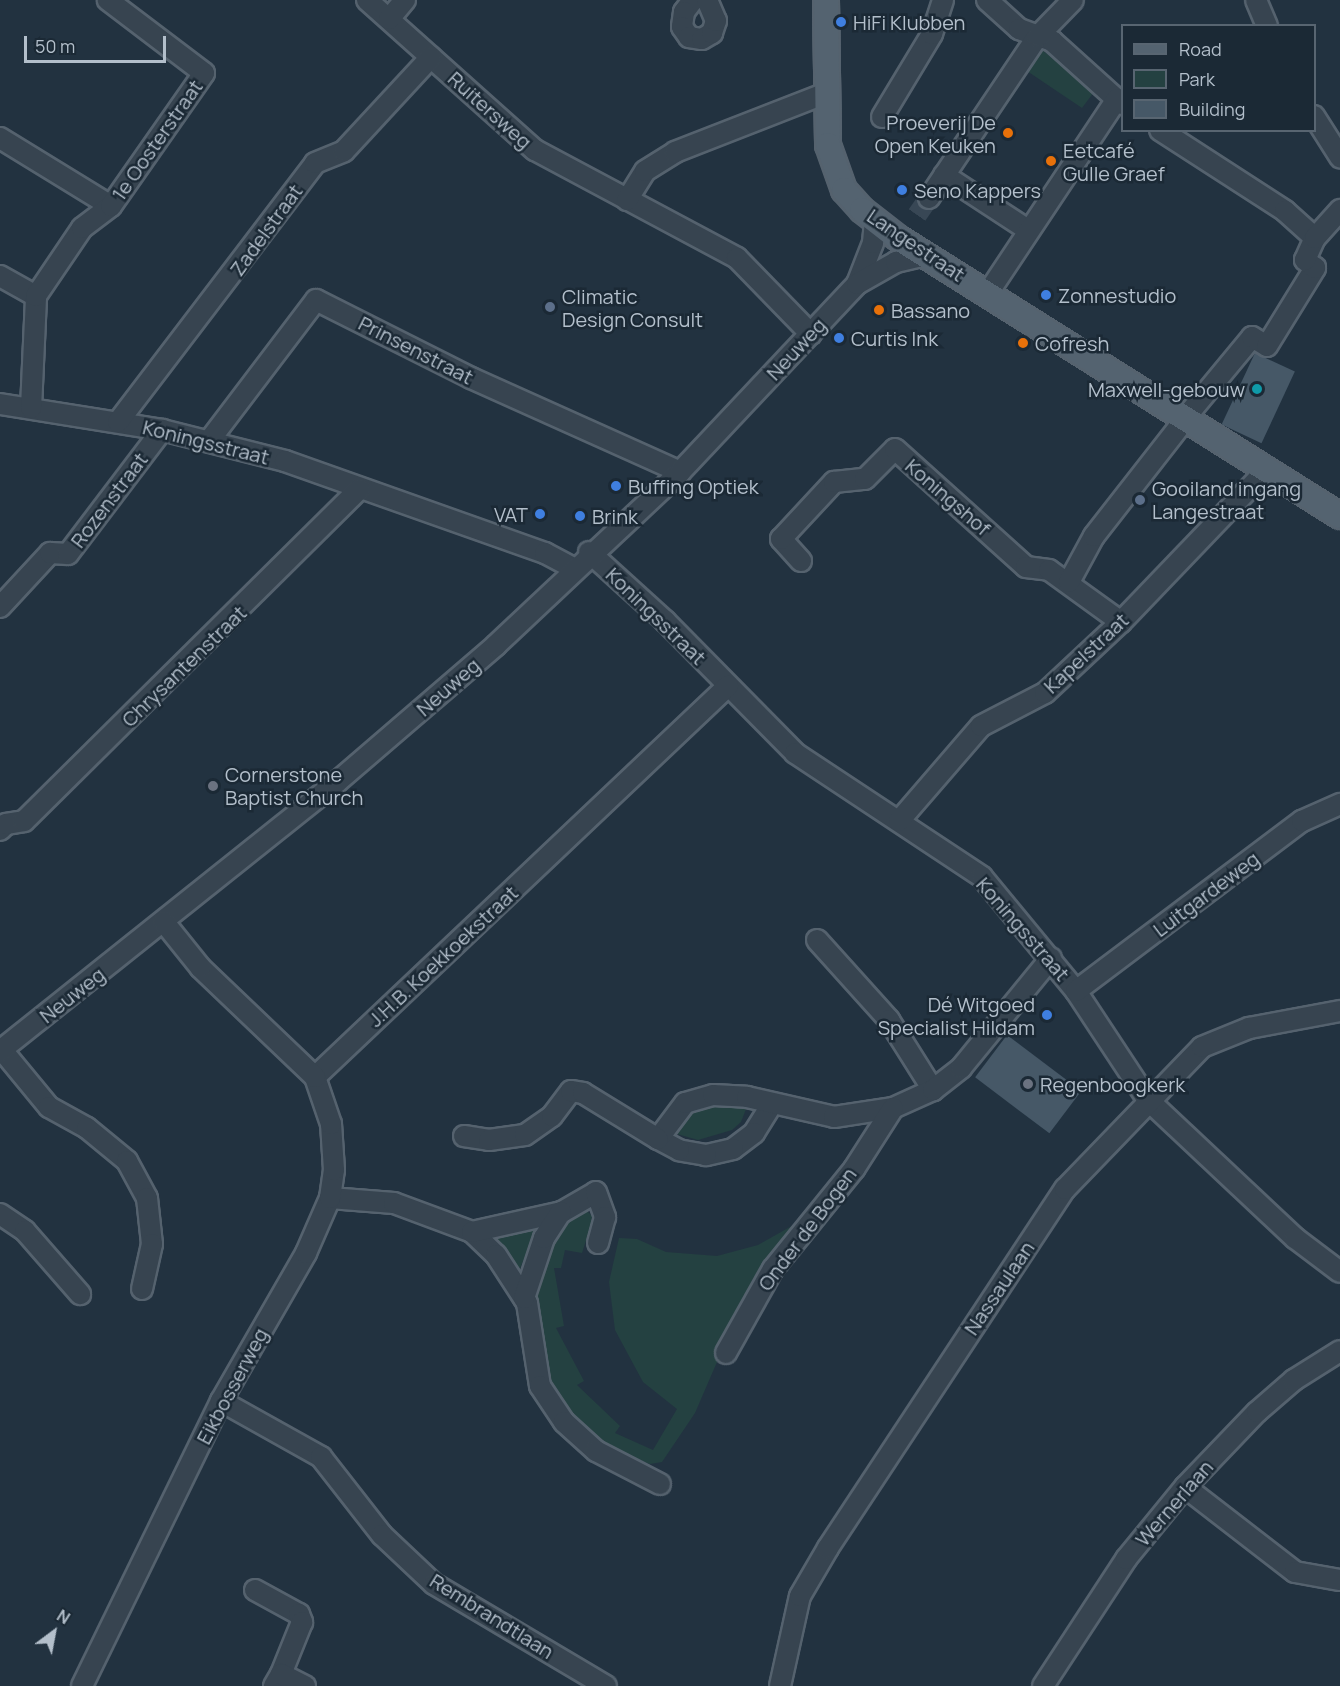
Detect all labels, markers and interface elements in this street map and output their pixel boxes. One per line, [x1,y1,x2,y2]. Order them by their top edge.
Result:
place label: HiFi Klubben [853,10,965,34]
marker: HiFi Klubben [834,15,848,29]
scale bar [27,24,170,62]
legend [1121,24,1316,132]
text: 50 m [35,34,75,58]
text: Road [1179,37,1222,61]
street label: Ruitersweg [443,66,537,154]
text: Park [1179,67,1215,91]
street label: 1e Oosterstraat [106,75,208,205]
text: Building [1179,97,1245,121]
place label: Proeverij De Open Keuken [875,110,996,157]
marker: Proeverij De Open Keuken [1001,126,1015,140]
place label: Eetcafé Gulle Graef [1063,138,1165,185]
marker: Eetcafé Gulle Graef [1044,154,1058,168]
place label: Seno Kappers [914,178,1041,202]
street label: Zadelstraat [225,180,307,280]
marker: Seno Kappers [895,183,909,197]
street label: Langestraat [863,204,969,286]
place label: Zonnestudio [1058,283,1176,307]
place label: Climatic Design Consult [562,284,703,331]
marker: Zonnestudio [1039,288,1053,302]
place label: Bassano [891,298,970,322]
marker: Climatic Design Consult [543,300,557,314]
marker: Bassano [872,303,886,317]
street label: Prinsenstraat [355,311,477,389]
street label: Neuweg [761,313,831,385]
place label: Curtis Ink [851,326,938,350]
marker: Curtis Ink [832,331,846,345]
place label: Cofresh [1035,331,1109,355]
marker: Cofresh [1016,336,1030,350]
place label: Maxwell-gebouw [1088,377,1245,401]
marker: Maxwell-gebouw [1250,382,1264,396]
street label: Koningsstraat [140,415,272,469]
street label: Rozenstraat [66,448,152,552]
street label: Koningshof [901,454,995,540]
place label: Buffing Optiek [628,474,759,498]
place label: Gooiland ingang Langestraat [1152,476,1301,523]
marker: Buffing Optiek [609,479,623,493]
marker: Gooiland ingang Langestraat [1133,493,1147,507]
place label: VAT [494,502,528,526]
place label: Brink [592,504,638,528]
marker: VAT [533,507,547,521]
marker: Brink [573,509,587,523]
street label: Koningsstraat [601,562,711,670]
street label: Chrysantenstraat [117,600,251,732]
street label: Kapelstraat [1039,608,1133,698]
street label: Neuweg [412,653,484,721]
place label: Cornerstone Baptist Church [225,762,363,809]
marker: Cornerstone Baptist Church [206,779,220,793]
street label: Luitgardeweg [1148,846,1264,942]
street label: Koningsstraat [972,872,1074,986]
street label: J.H.B. Koekkoekstraat [363,880,523,1032]
street label: Neuweg [35,962,109,1028]
place label: Dé Witgoed Specialist Hildam [878,992,1035,1039]
marker: Dé Witgoed Specialist Hildam [1040,1008,1054,1022]
place label: Regenboogkerk [1040,1072,1185,1096]
marker: Regenboogkerk [1021,1077,1035,1091]
street label: Onder de Bogen [753,1163,861,1295]
street label: Nassaulaan [959,1237,1039,1339]
street label: Eikbosserweg [191,1324,273,1448]
street label: Wernerlaan [1130,1455,1218,1551]
street label: Rembrandtlaan [426,1568,558,1664]
north arrow [24,1602,84,1662]
text: N [53,1604,74,1629]

